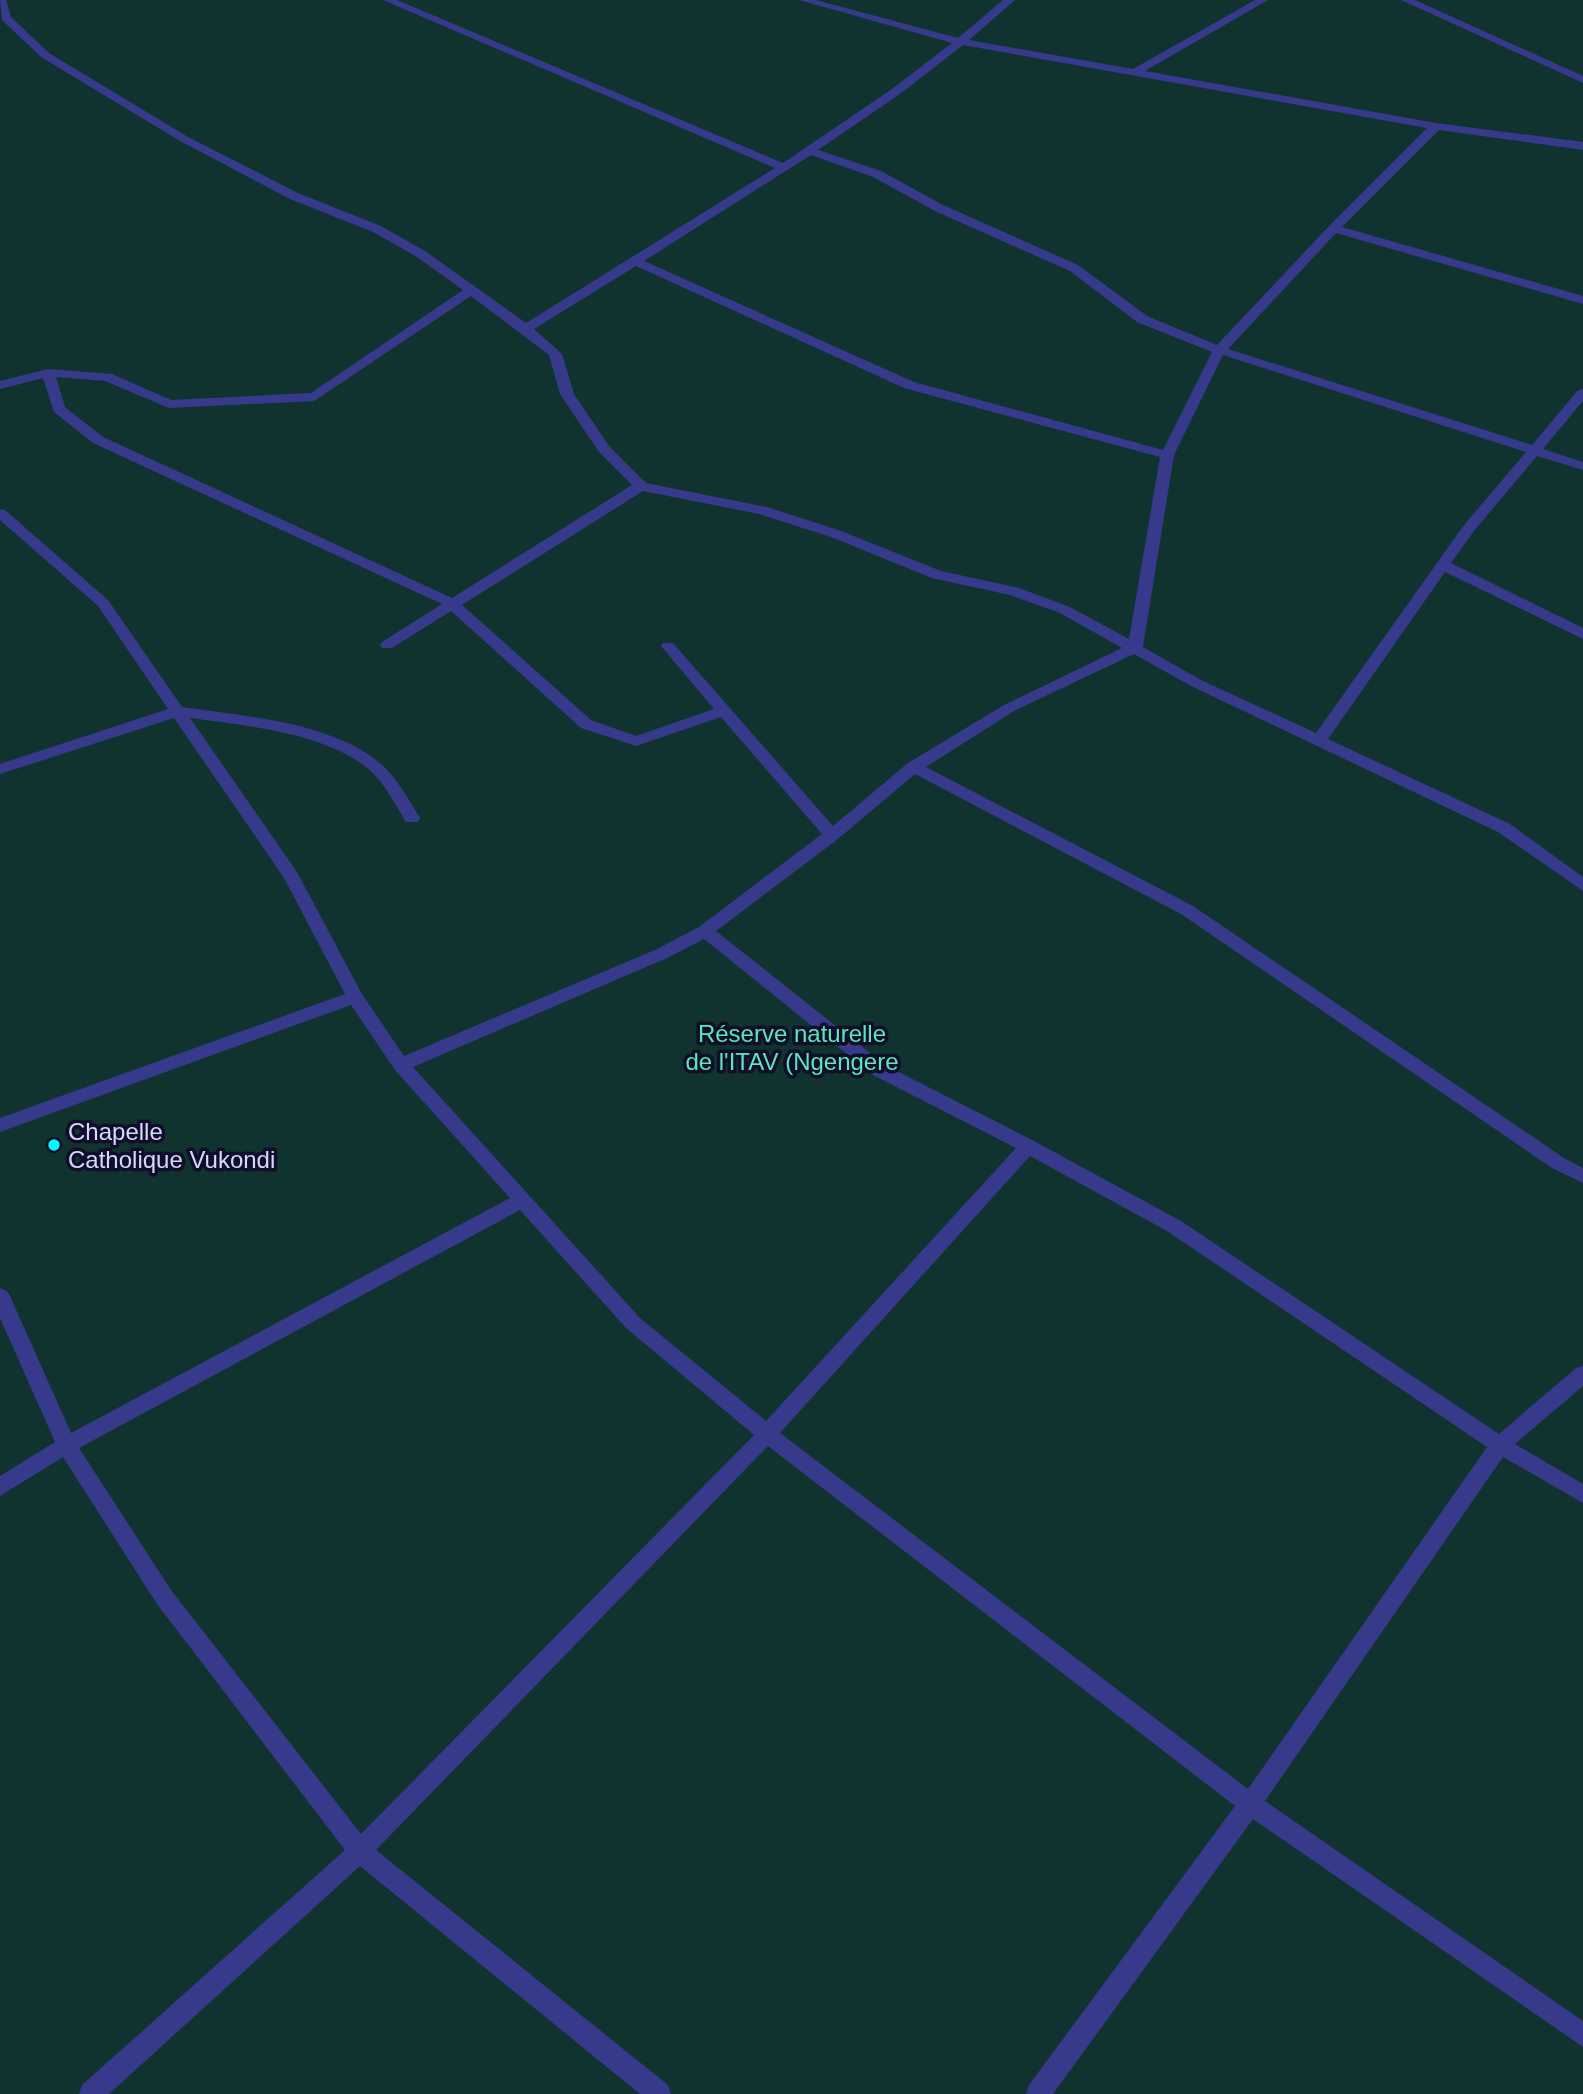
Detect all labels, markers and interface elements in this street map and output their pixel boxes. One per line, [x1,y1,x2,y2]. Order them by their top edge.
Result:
park label: Réserve naturelle de l'ITAV (Ngengere [685,1020,899,1075]
place label: Chapelle Catholique Vukondi [68,1118,275,1173]
marker: Chapelle Catholique Vukondi [46,1137,62,1153]

